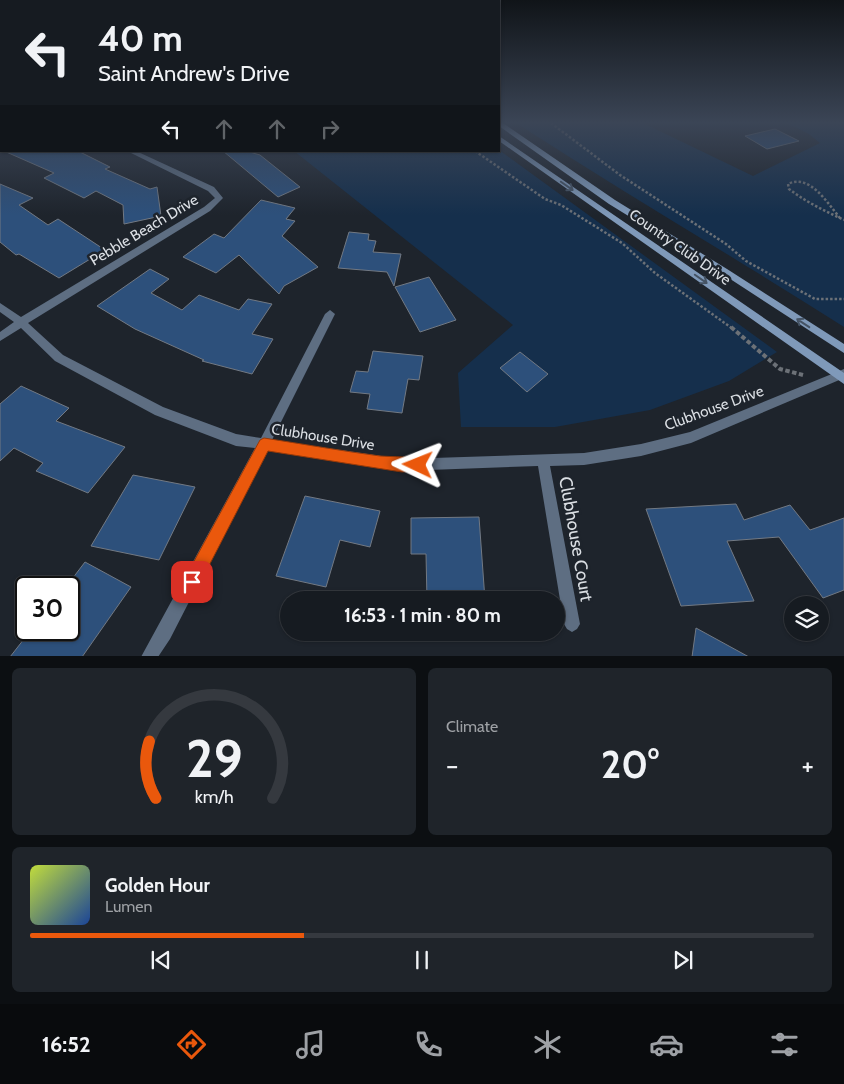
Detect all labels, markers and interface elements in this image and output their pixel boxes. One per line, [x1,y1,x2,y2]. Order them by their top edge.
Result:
text: 40 m [98,17,183,60]
icon: left [15,20,80,85]
text: Saint Andrew's Drive [98,60,289,87]
icon: left [157,115,185,143]
icon: ahead [210,115,238,143]
icon: ahead [263,115,291,143]
icon: right [316,115,344,143]
one-way arrow [560,181,574,191]
street label: Pebble Beach Drive [87,190,202,269]
street label: Country Club Drive [626,205,735,289]
one-way arrow [693,274,707,284]
one-way arrow [797,317,811,327]
street label: Clubhouse Drive [662,382,766,434]
street label: Clubhouse Drive [270,420,376,454]
position arrow [391,438,443,490]
street label: Clubhouse Court [554,475,598,603]
pin [171,561,213,603]
icon: arrive [178,568,206,596]
speed limit sign: 30 [15,576,80,641]
map controls [784,596,829,641]
button: layers [784,596,829,641]
text: 16:53 · 1 min · 80 m [344,604,501,627]
text: Climate [446,717,498,736]
text: 29 [186,727,242,790]
text: 20° [601,741,659,788]
text: − [446,748,458,782]
text: + [802,748,814,782]
text: km/h [194,786,234,807]
text: Golden Hour [105,874,210,897]
text: Lumen [105,897,152,916]
icon: previous [147,946,175,974]
icon: pause [408,946,436,974]
icon: next [669,946,697,974]
icon: directions [174,1027,209,1062]
icon: music [293,1027,328,1062]
icon: phone [411,1027,446,1062]
icon: climate [530,1027,565,1062]
icon: car [649,1027,684,1062]
icon: filters [767,1027,802,1062]
text: 16:52 [42,1031,91,1058]

